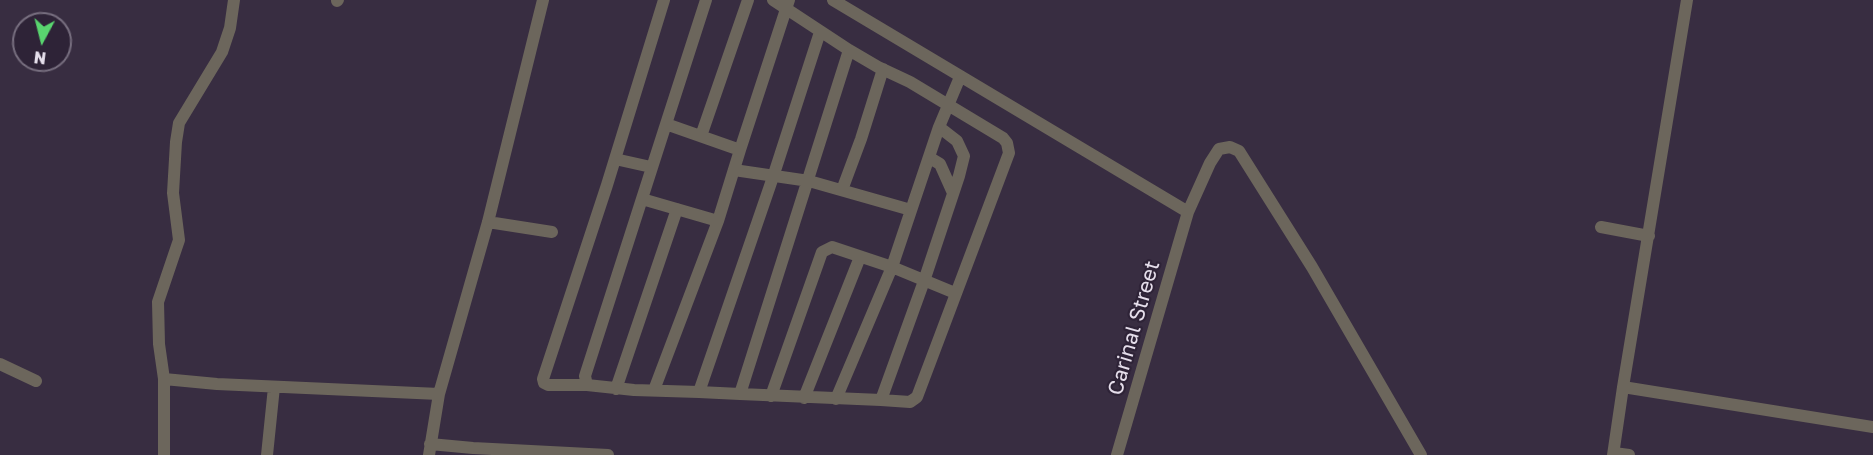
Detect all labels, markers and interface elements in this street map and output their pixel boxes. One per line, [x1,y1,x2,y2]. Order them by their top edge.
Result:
north arrow [12,12,72,72]
text: N [33,47,47,69]
street label: Carinal Street [1103,258,1165,398]

